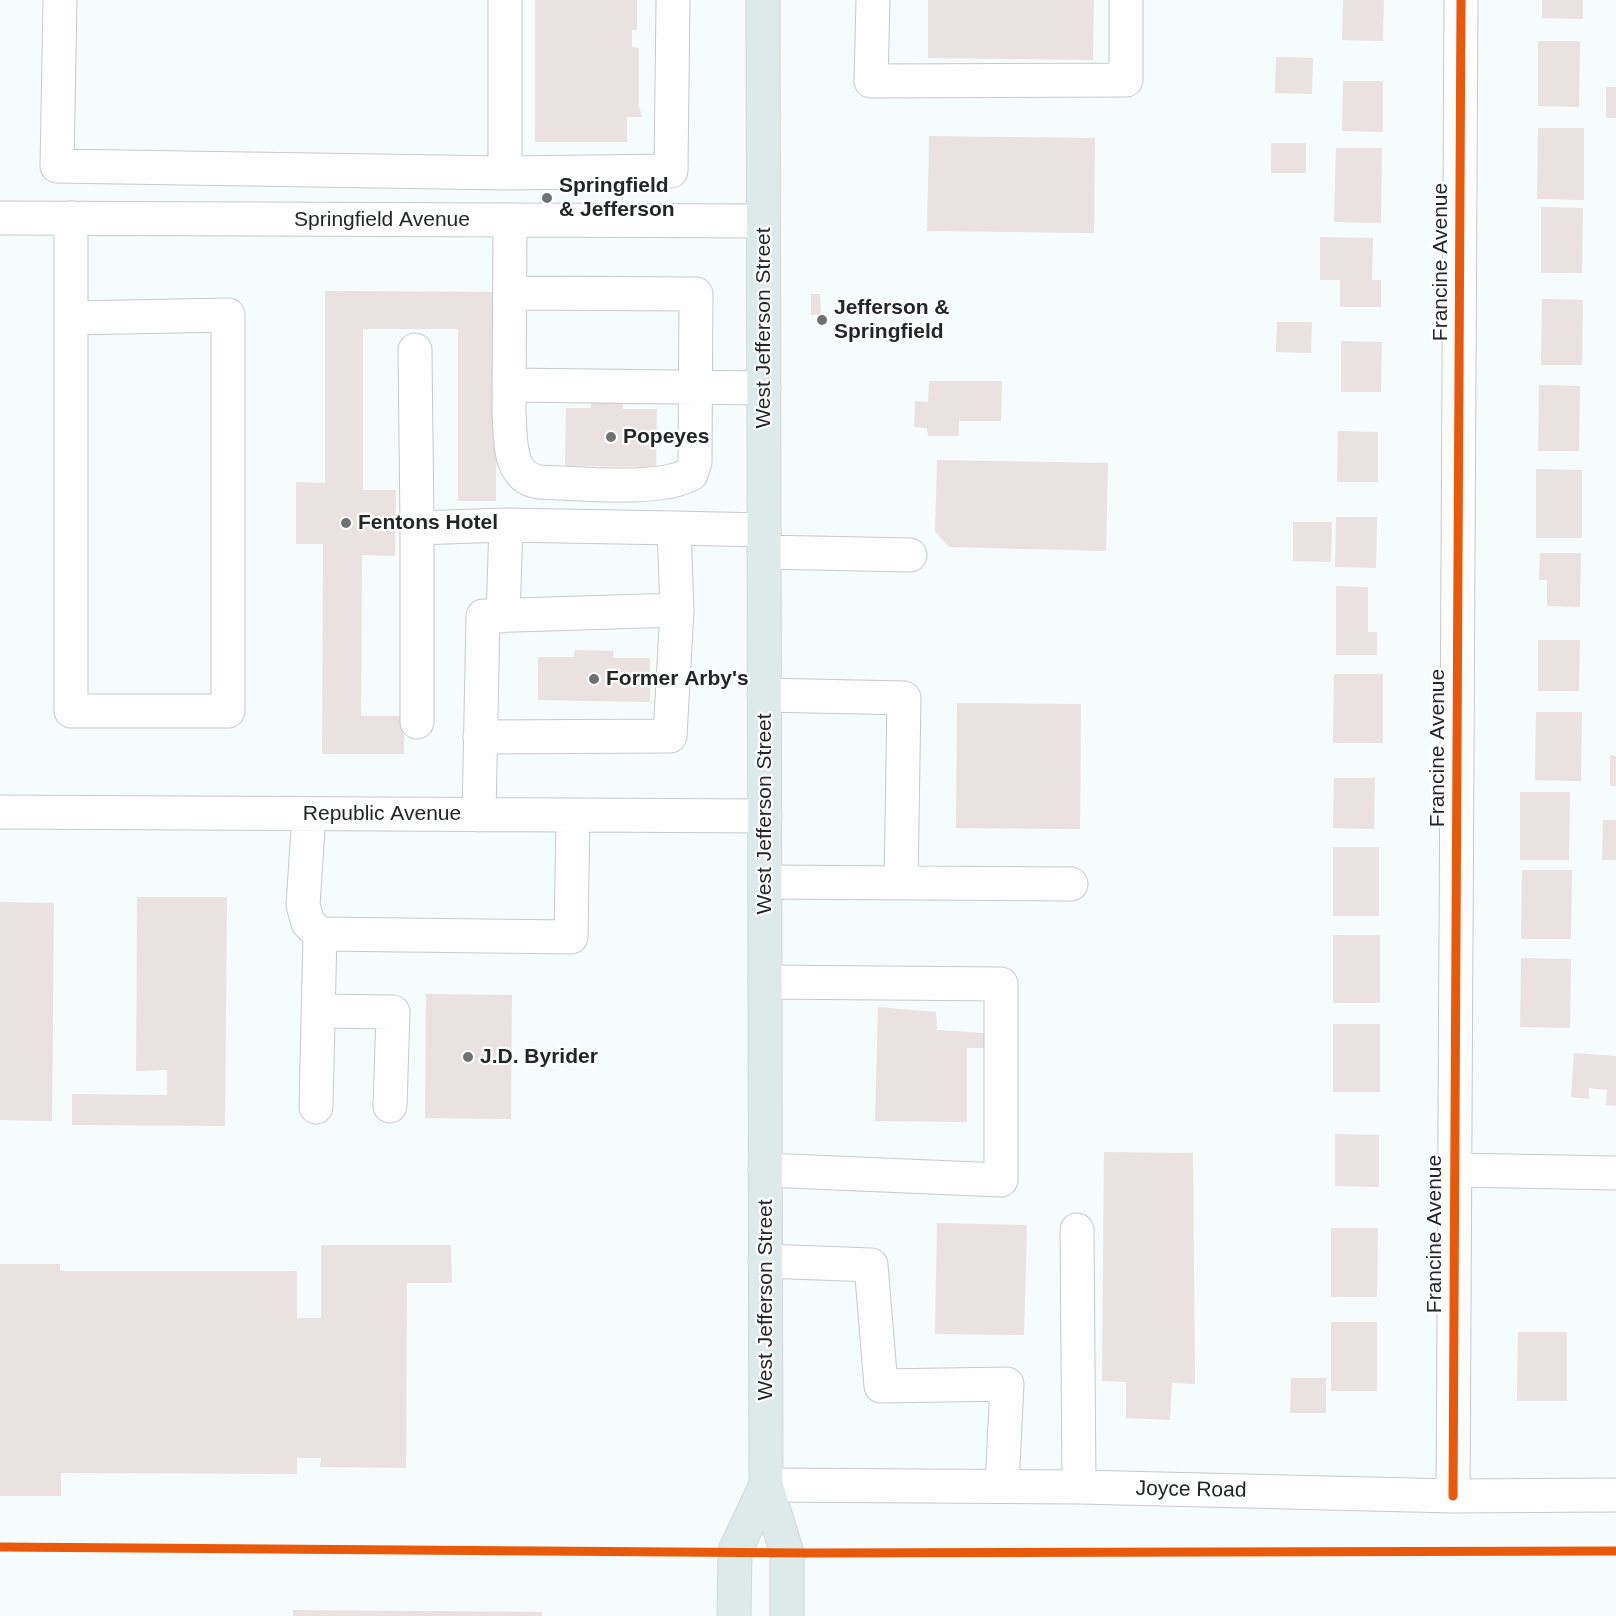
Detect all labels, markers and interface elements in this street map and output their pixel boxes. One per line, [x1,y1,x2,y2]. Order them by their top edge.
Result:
place label: Springfield & Jefferson [559,173,675,223]
street label: Francine Avenue [1428,183,1454,341]
marker: Springfield & Jefferson [540,191,554,205]
street label: Springfield Avenue [294,207,470,233]
street label: West Jefferson Street [751,227,777,429]
place label: Jefferson & Springfield [834,295,950,345]
marker: Jefferson & Springfield [815,313,829,327]
place label: Popeyes [623,424,709,450]
marker: Popeyes [604,430,618,444]
place label: Fentons Hotel [358,510,498,536]
marker: Fentons Hotel [339,516,353,530]
place label: Former Arby's [606,666,749,692]
street label: Francine Avenue [1425,669,1451,827]
marker: Former Arby's [587,672,601,686]
street label: West Jefferson Street [752,713,778,915]
street label: Republic Avenue [303,801,461,827]
place label: J.D. Byrider [480,1044,598,1070]
marker: J.D. Byrider [461,1050,475,1064]
street label: Francine Avenue [1422,1155,1448,1313]
street label: West Jefferson Street [753,1199,779,1401]
street label: Joyce Road [1135,1476,1247,1504]

